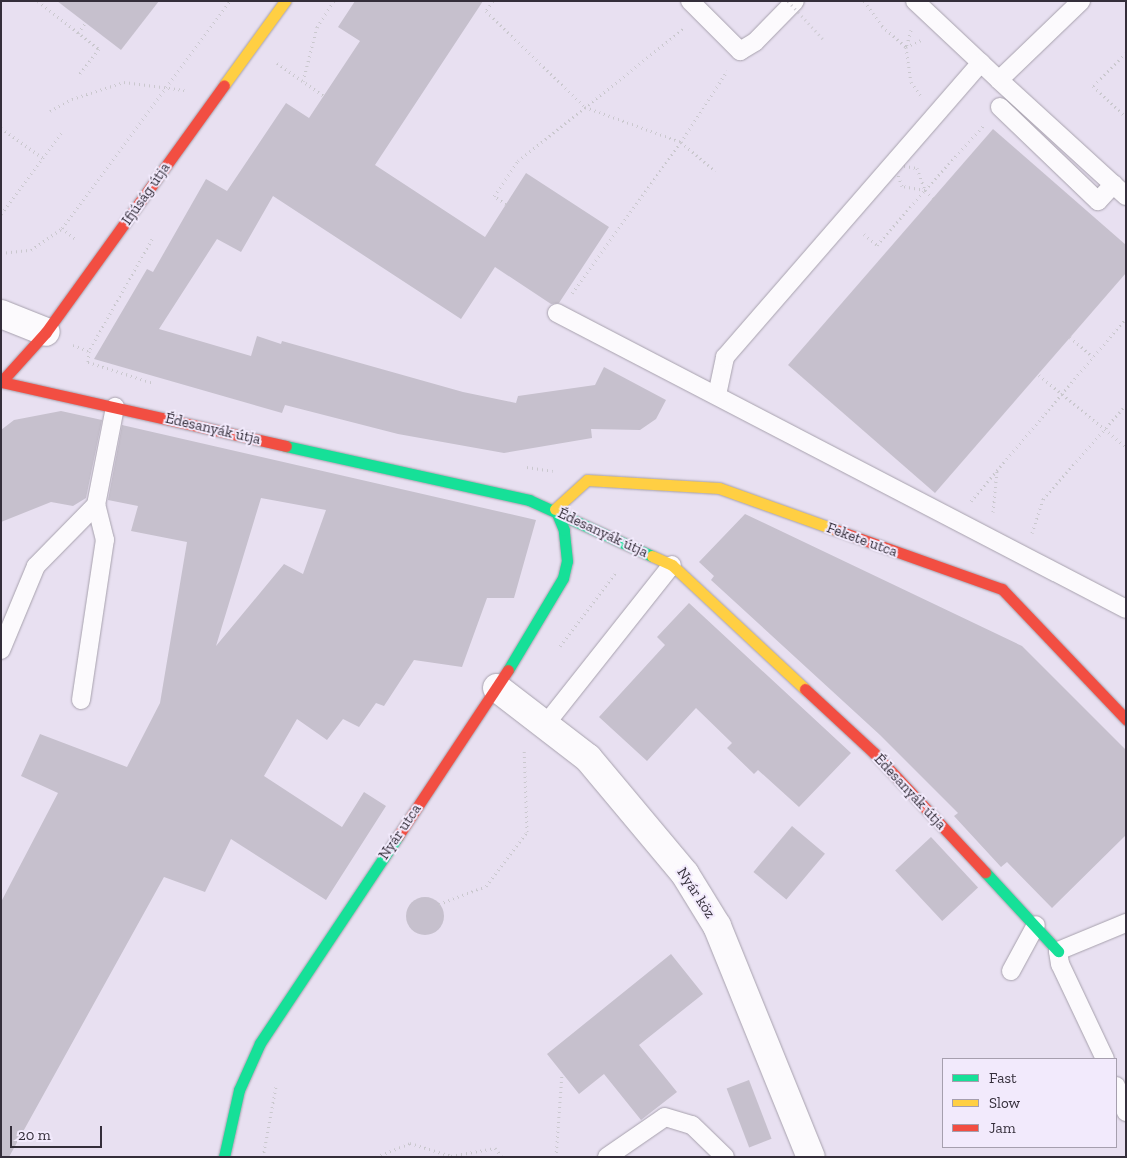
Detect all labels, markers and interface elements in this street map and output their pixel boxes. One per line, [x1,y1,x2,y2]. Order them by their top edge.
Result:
street label: Ifjúság útja [118,159,174,229]
street label: Édesanyák útja [164,409,262,449]
street label: Édesanyák útja [555,504,651,562]
street label: Fekete utca [824,519,900,561]
street label: Édesanyák útja [870,750,950,834]
street label: Nyár utca [375,801,425,863]
street label: Nyár köz [673,864,719,922]
legend [942,1058,1117,1148]
text: Fast [989,1069,1017,1087]
text: Slow [989,1094,1020,1112]
scale bar [12,1116,105,1148]
text: Jam [989,1119,1016,1137]
text: 20 m [18,1126,51,1144]

